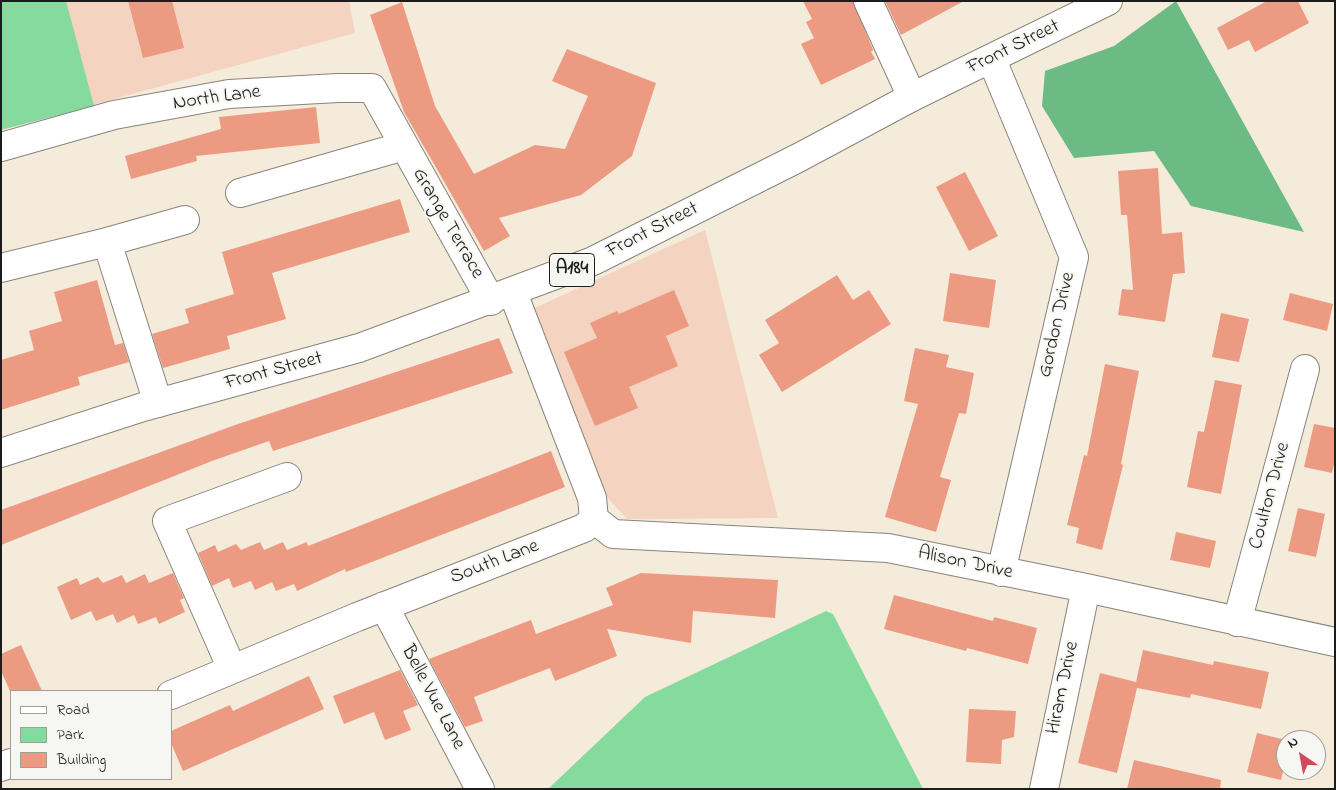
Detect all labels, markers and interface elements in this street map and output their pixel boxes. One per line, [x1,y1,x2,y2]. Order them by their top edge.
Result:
street label: Front Street [964,15,1064,81]
street label: North Lane [172,81,262,117]
street label: Grange Terrace [406,164,488,284]
street label: Front Street [603,198,703,264]
road number: A184 [550,254,594,286]
street label: Gordon Drive [1034,270,1082,380]
street label: Front Street [223,347,325,397]
street label: Coulton Drive [1245,440,1297,552]
street label: South Lane [447,535,543,591]
street label: Alison Drive [915,542,1015,586]
street label: Hiram Drive [1042,639,1086,737]
street label: Belle Vue Lane [394,642,470,754]
legend [10,690,172,780]
text: Road [57,699,90,721]
text: Park [57,724,84,746]
north arrow [1276,730,1326,780]
text: N [1283,731,1303,754]
text: Building [57,749,106,771]

